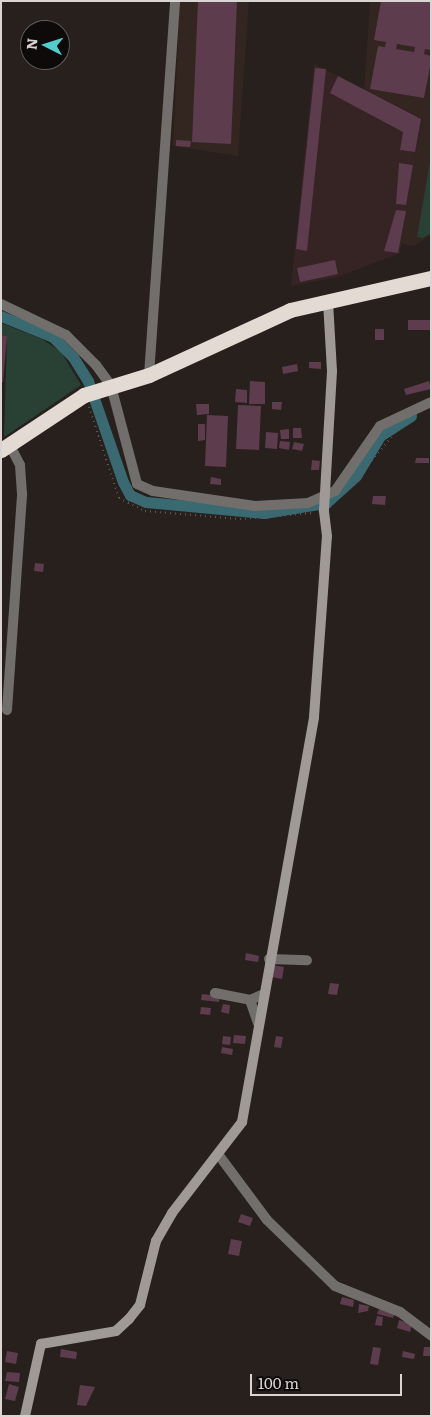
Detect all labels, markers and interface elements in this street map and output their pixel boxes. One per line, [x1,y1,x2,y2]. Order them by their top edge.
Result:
north arrow [20,20,70,70]
text: N [21,37,42,51]
scale bar [252,1364,404,1396]
text: 100 m [258,1371,299,1394]

